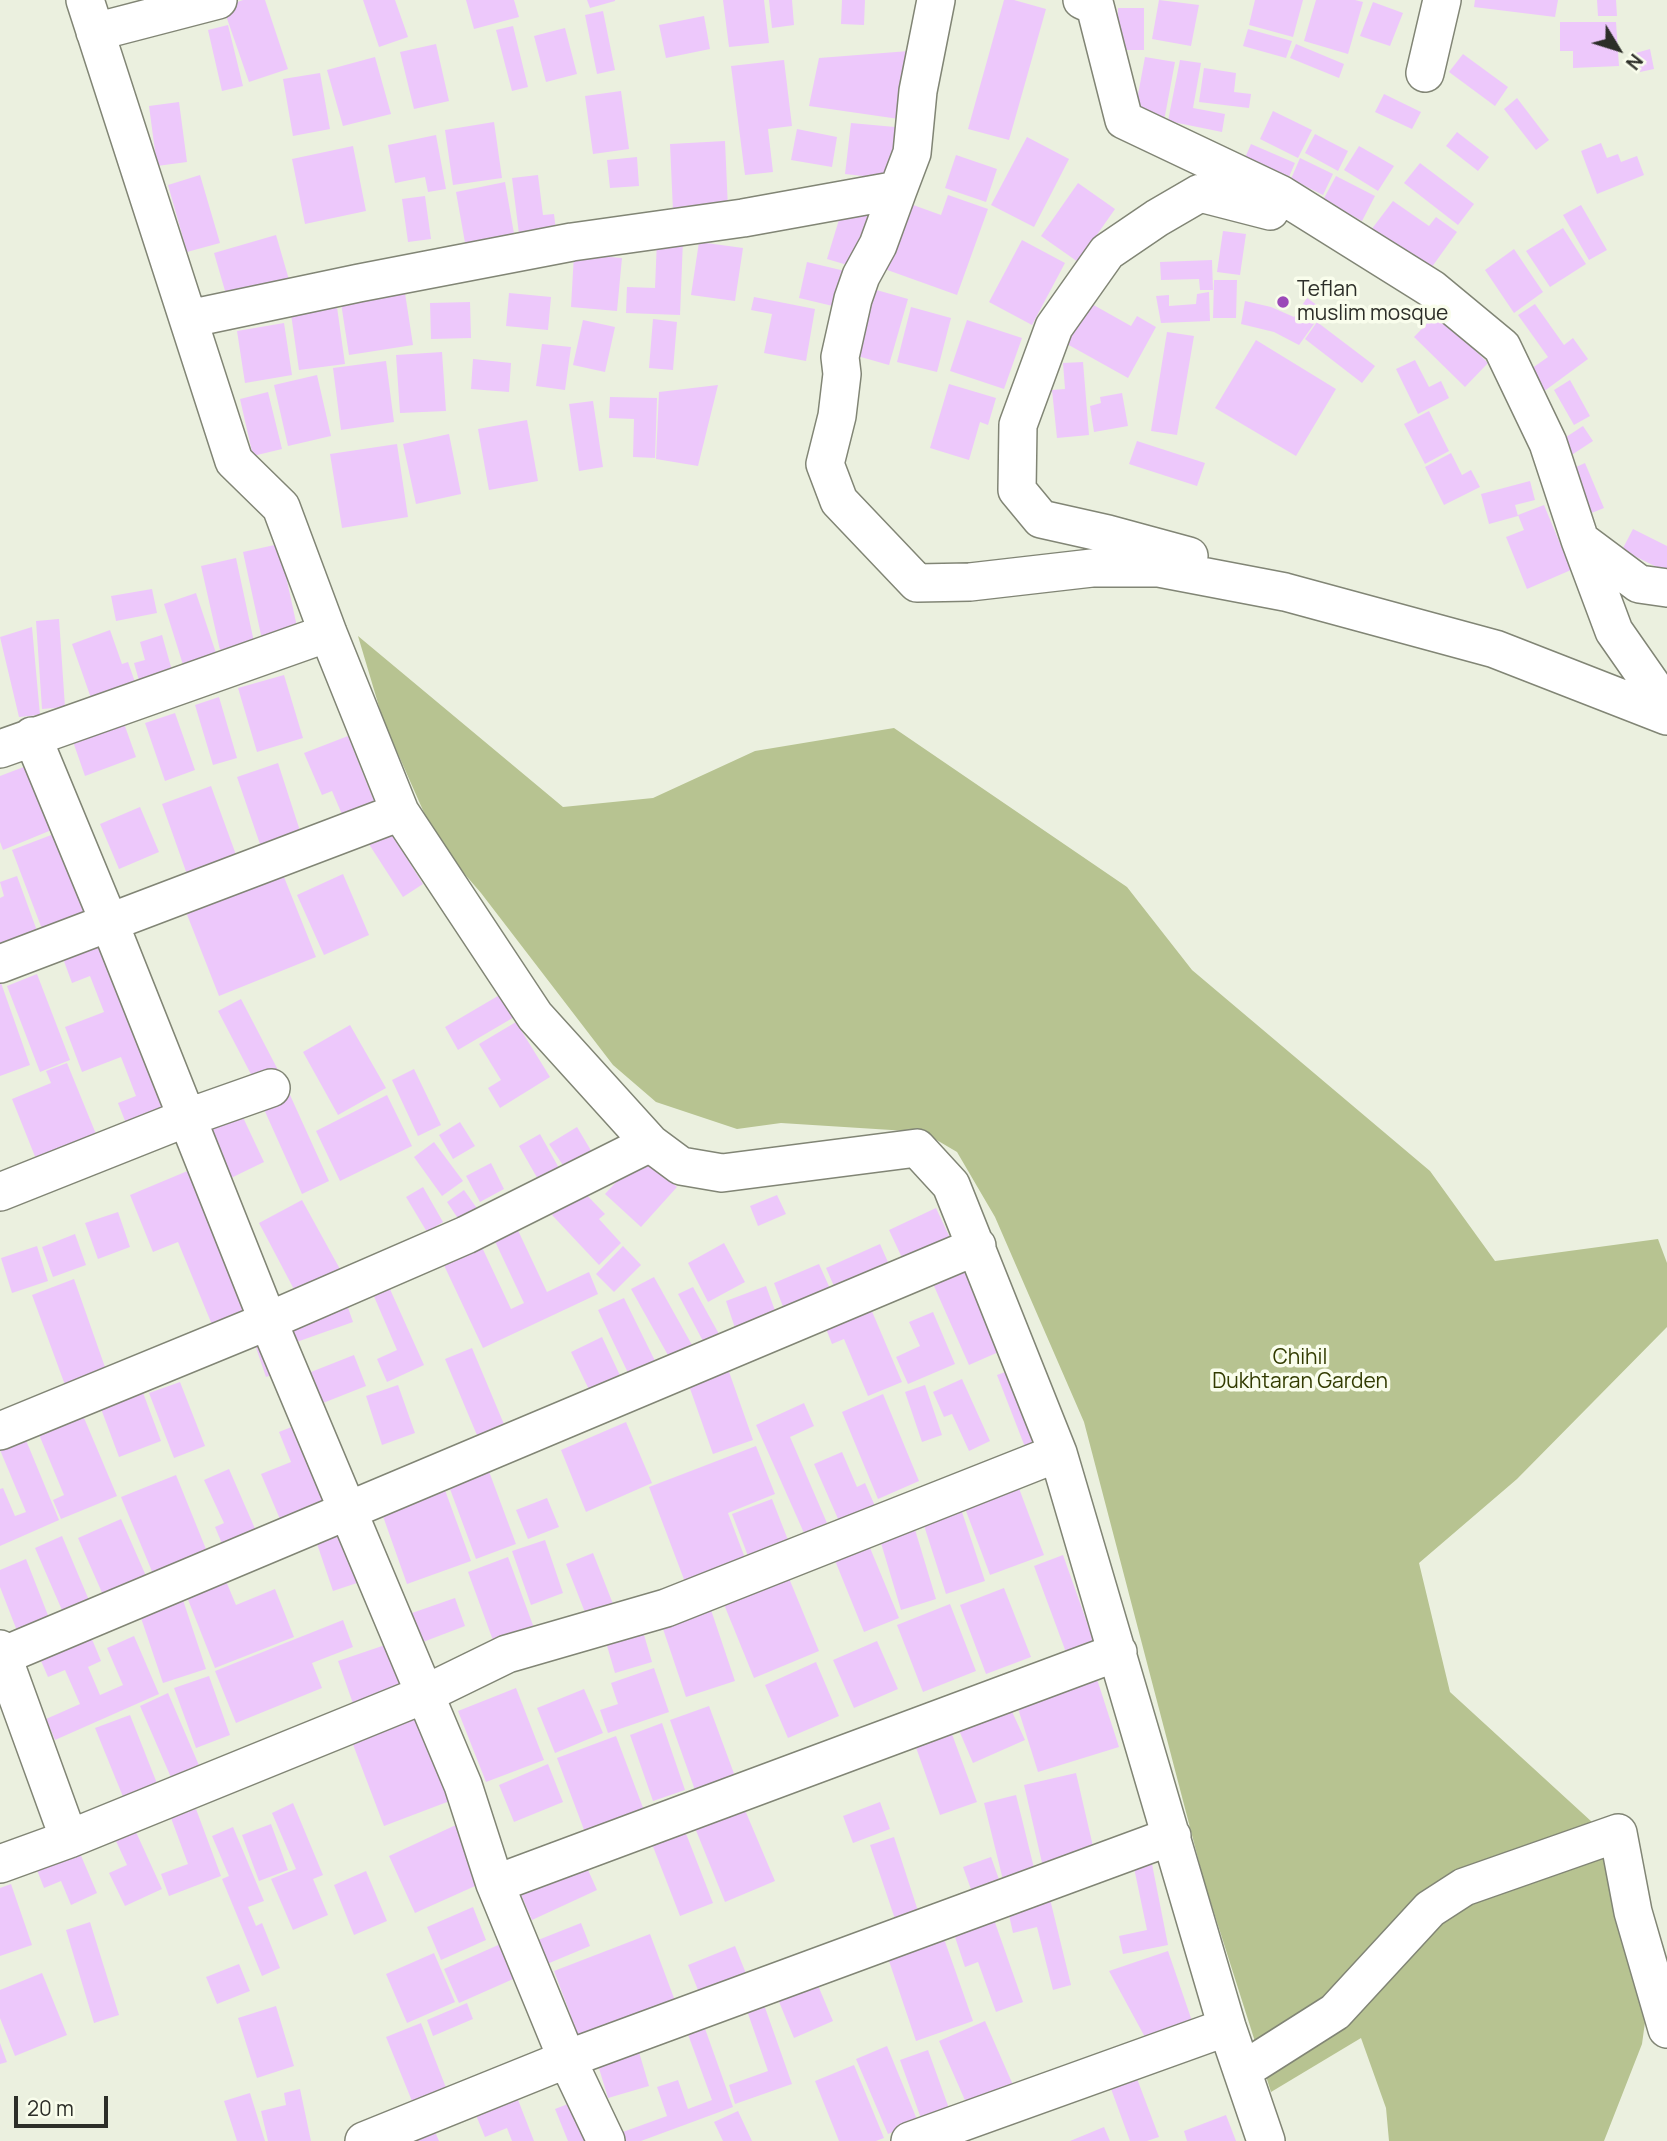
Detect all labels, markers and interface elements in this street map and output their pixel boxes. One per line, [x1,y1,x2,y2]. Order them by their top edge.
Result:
north arrow [1583,14,1653,84]
text: N [1620,49,1649,75]
place label: Teflan muslim mosque [1297,277,1448,327]
marker: Teflan muslim mosque [1275,294,1291,310]
park label: Chihil Dukhtaran Garden [1212,1345,1388,1395]
scale bar [18,2082,112,2126]
text: 20 m [27,2094,74,2122]

